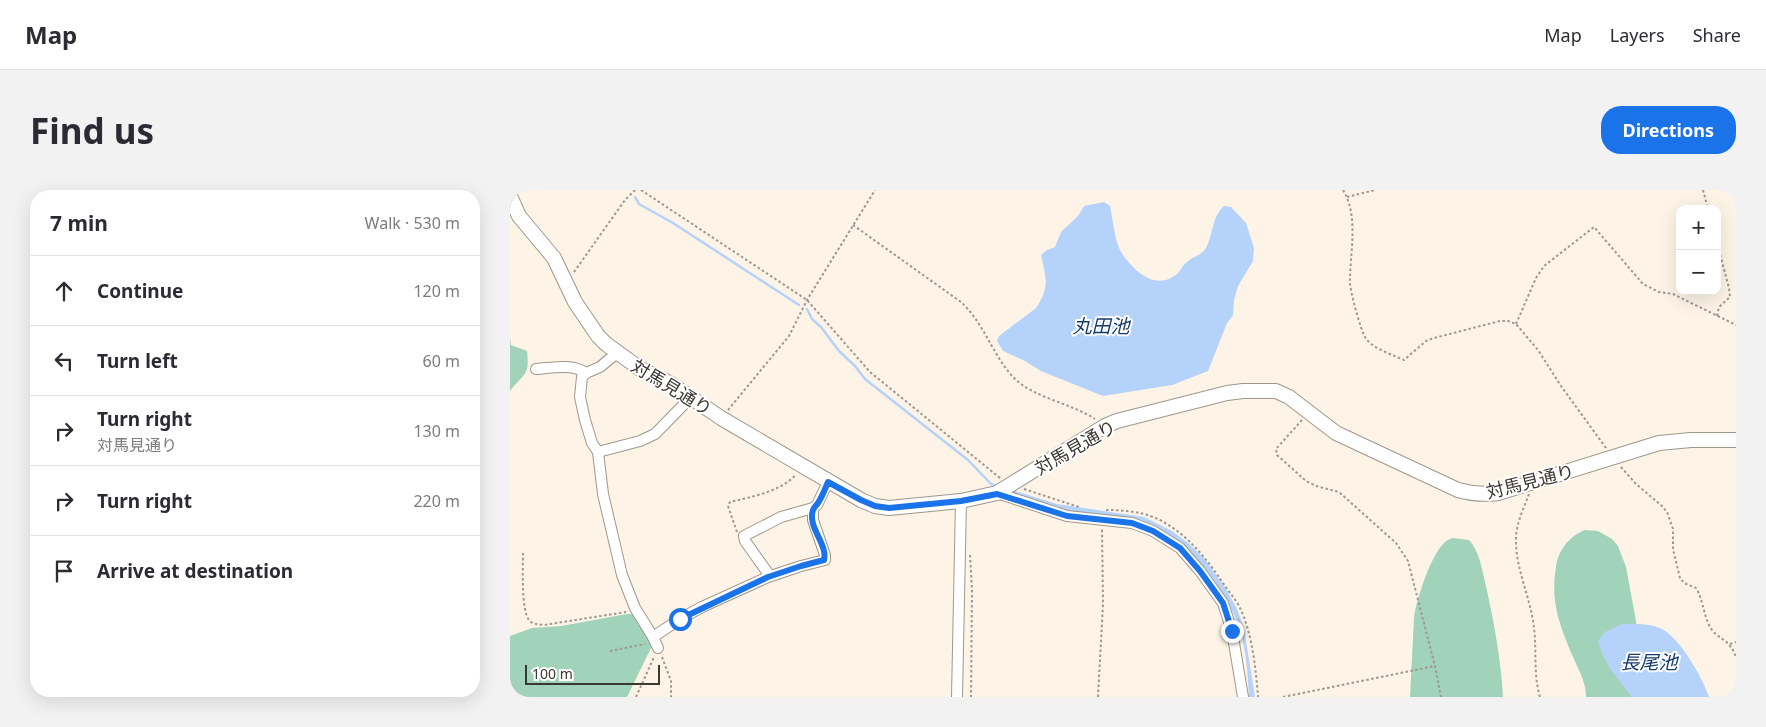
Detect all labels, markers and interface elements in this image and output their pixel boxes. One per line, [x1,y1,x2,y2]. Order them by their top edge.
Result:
text: Map [25,18,77,51]
text: Map [1544,23,1582,47]
text: Layers [1610,23,1665,47]
text: Share [1693,23,1741,47]
button: Directions [1601,106,1736,154]
text: Find us [30,107,154,154]
map controls [1676,205,1721,295]
button: + [1676,205,1721,250]
text: 7 min [50,209,108,237]
text: Walk · 530 m [365,212,460,234]
button: − [1676,250,1721,295]
icon: ahead [50,277,78,305]
text: Continue [97,278,183,304]
text: 120 m [413,280,460,302]
water label: 丸田池 [1072,313,1131,339]
icon: left [50,347,78,375]
text: Turn left [97,348,178,374]
text: 60 m [423,350,460,372]
street label: 対馬見通り [627,354,717,420]
text: Turn right [97,406,192,432]
street label: 対馬見通り [1030,414,1120,480]
icon: right [50,417,78,445]
text: 130 m [413,420,460,442]
text: 対馬見通り [97,434,177,456]
street label: 対馬見通り [1483,458,1577,504]
icon: right [50,487,78,515]
text: Turn right [97,488,192,514]
text: 220 m [413,490,460,512]
icon: arrive [50,557,78,585]
text: Arrive at destination [97,558,293,584]
route start [669,608,692,631]
route end [1221,620,1244,643]
water label: 長尾池 [1620,649,1679,675]
scale bar [525,662,660,685]
text: 100 m [532,664,573,683]

